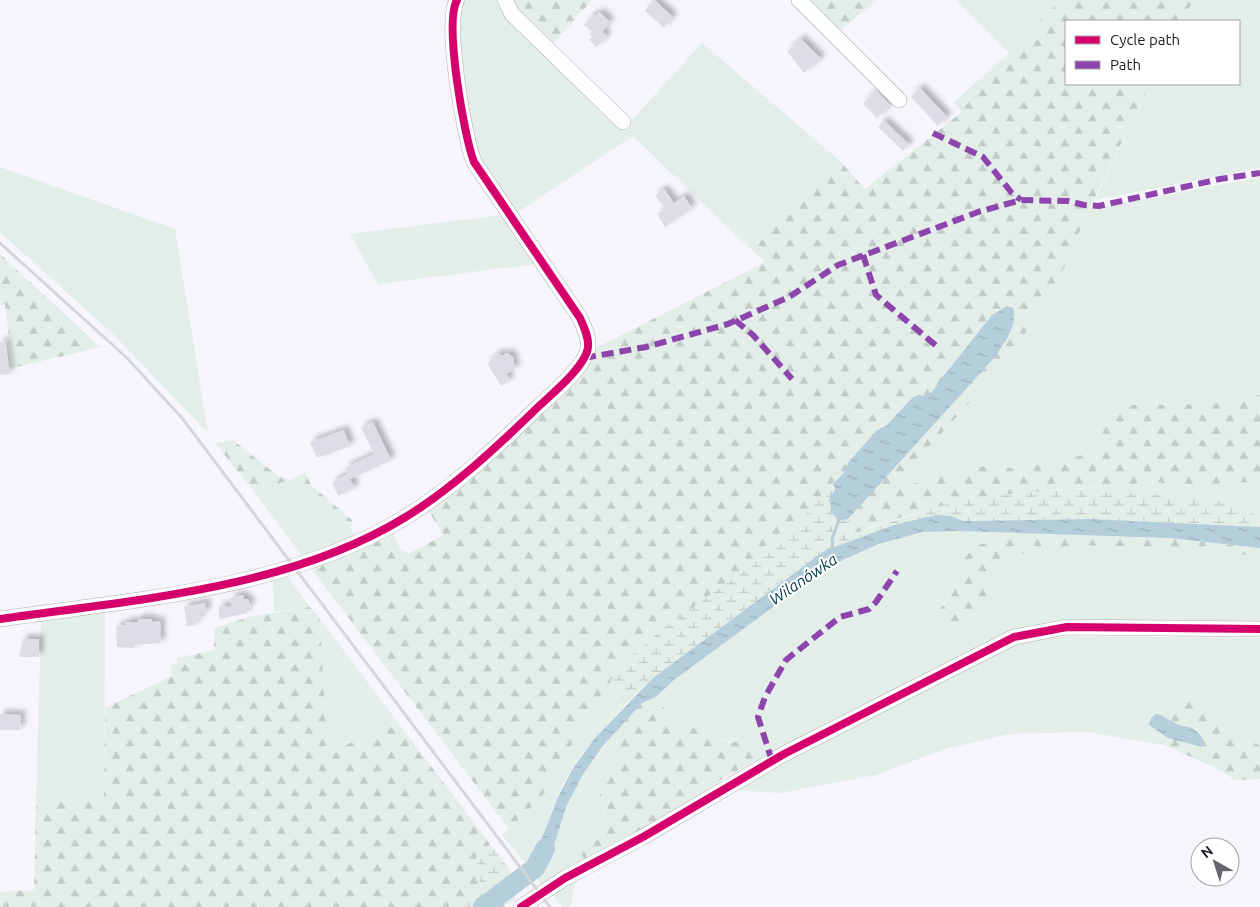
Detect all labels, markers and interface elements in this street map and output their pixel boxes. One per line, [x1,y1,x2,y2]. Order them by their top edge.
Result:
legend [1065,20,1240,85]
text: Cycle path [1110,31,1180,48]
text: Path [1110,56,1141,73]
water label: Wilanówka [766,550,841,608]
north arrow [1190,837,1240,887]
text: N [1198,842,1216,861]

